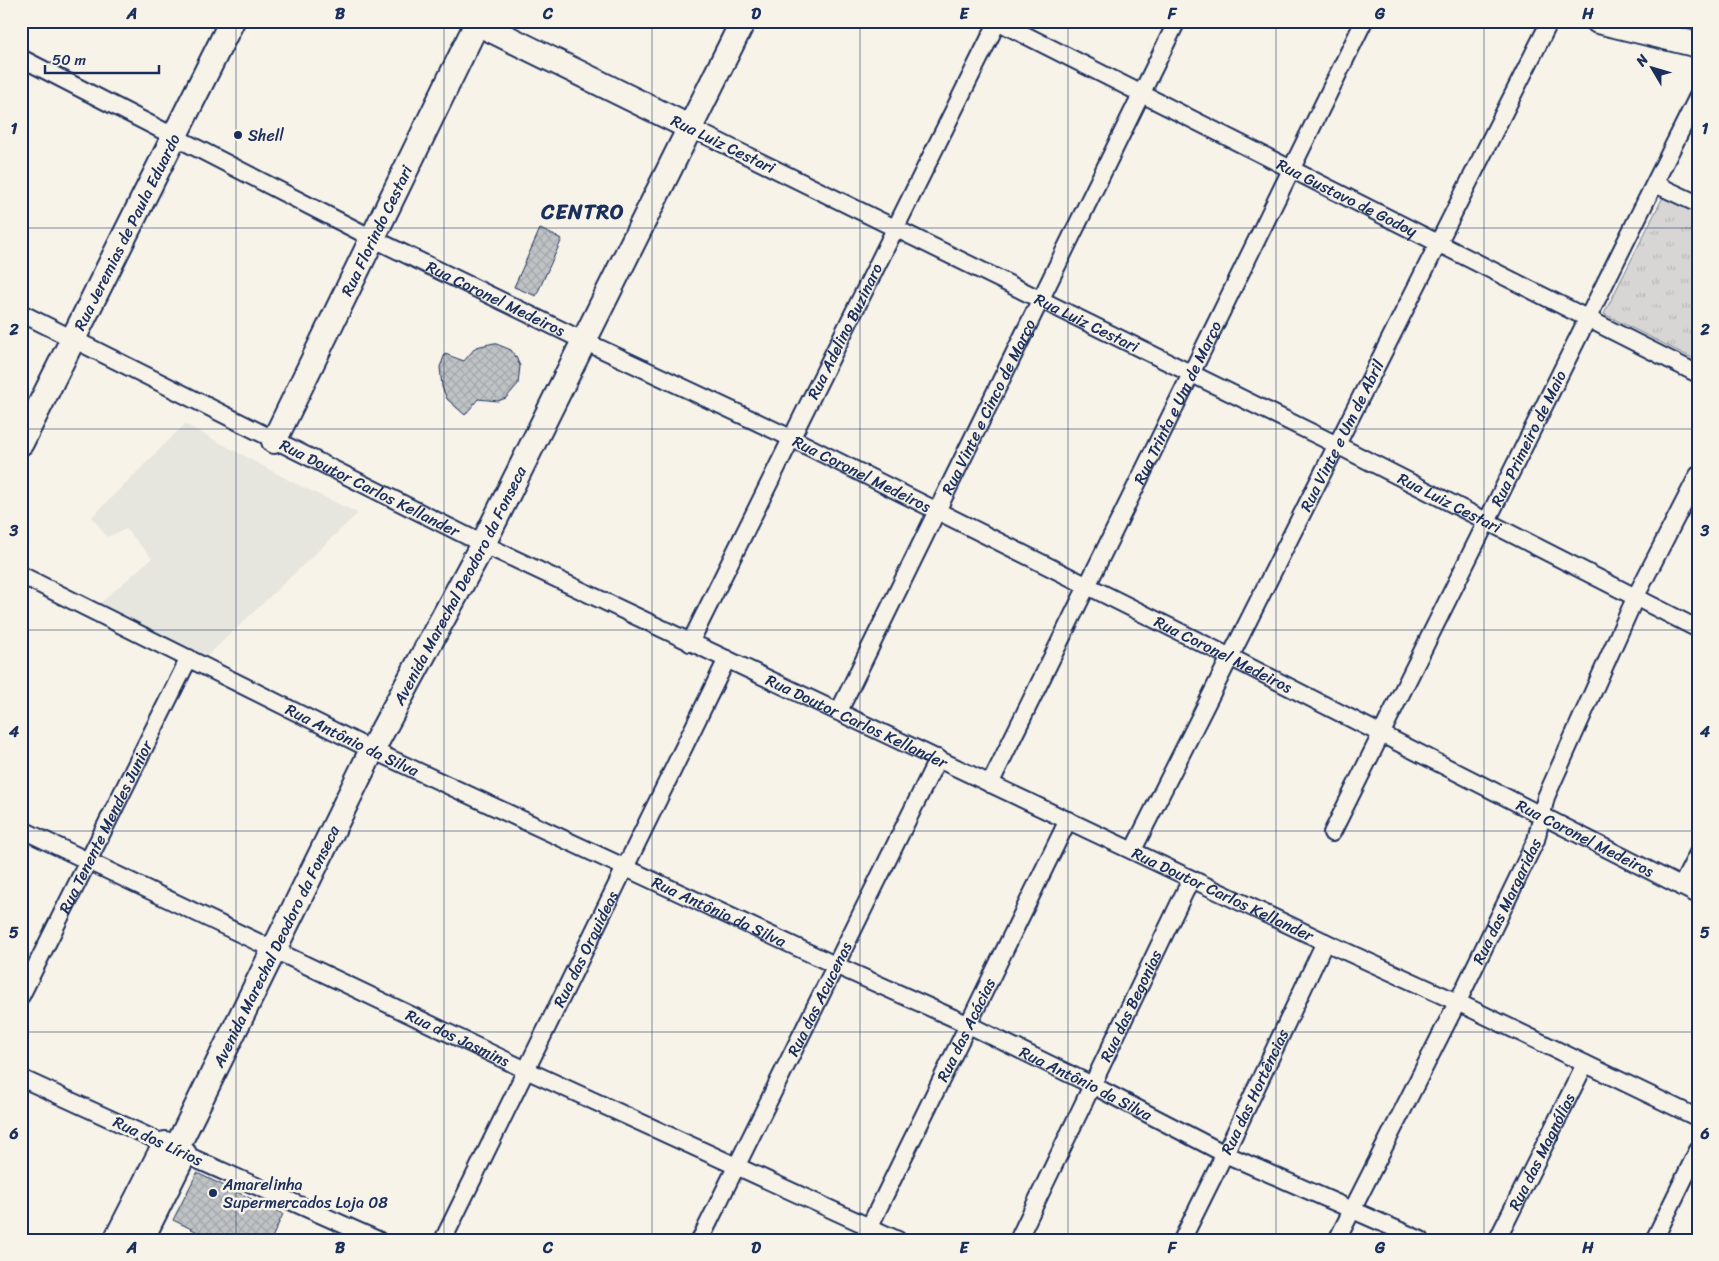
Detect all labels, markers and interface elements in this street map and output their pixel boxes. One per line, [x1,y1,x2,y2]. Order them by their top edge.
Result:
text: A [126,0,137,28]
text: B [335,0,346,28]
text: C [542,0,554,28]
text: D [751,0,761,28]
text: E [960,0,970,28]
text: F [1167,0,1178,28]
text: G [1374,0,1386,28]
text: H [1581,0,1594,28]
scale bar [45,42,159,74]
north arrow [1626,42,1676,92]
text: 50 m [52,47,87,73]
text: N [1629,49,1655,73]
street label: Rua Luiz Cestari [666,106,781,182]
text: 1 [11,114,18,143]
text: 1 [1702,114,1709,143]
place label: Shell [248,121,284,150]
street label: Rua Jeremias de Paula Eduardo [65,128,188,335]
marker: Shell [232,129,244,141]
street label: Rua Gustavo de Godoy [1272,150,1423,245]
street label: Rua Florindo Cestari [332,159,421,301]
district label: CENTRO [540,193,625,231]
street label: Rua Coronel Medeiros [421,252,571,344]
street label: Rua Adelino Buzinaro [798,258,891,404]
street label: Rua Luiz Cestari [1030,284,1145,361]
street label: Rua Vinte e Cinco de Março [933,314,1044,500]
text: 2 [8,315,19,344]
street label: Rua Trinta e Um de Março [1125,315,1230,489]
text: 2 [1699,315,1710,344]
street label: Rua Vinte e Um de Abril [1291,354,1392,516]
street label: Rua Primeiro de Maio [1482,365,1574,511]
street label: Rua Coronel Medeiros [788,427,937,520]
street label: Rua Doutor Carlos Kellander [275,430,466,545]
street label: Avenida Marechal Deodoro da Fonseca [384,460,535,711]
street label: Rua Luiz Cestari [1393,464,1507,541]
text: 3 [9,516,19,545]
text: 3 [1700,516,1710,545]
street label: Rua Coronel Medeiros [1149,607,1298,701]
street label: Rua Doutor Carlos Kellander [761,665,954,777]
street label: Rua Antônio da Silva [281,695,425,785]
text: 4 [8,717,19,746]
text: 4 [1699,717,1710,746]
street label: Rua Tenente Mendes Junior [50,734,161,918]
street label: Rua Coronel Medeiros [1511,790,1660,885]
street label: Avenida Marechal Deodoro da Fonseca [203,819,348,1073]
street label: Rua das Margaridas [1464,832,1550,969]
street label: Rua Doutor Carlos Kellander [1127,838,1320,950]
street label: Rua Antônio da Silva [647,867,792,955]
street label: Rua das Orquideas [544,885,626,1012]
text: 5 [9,918,19,947]
text: 5 [1700,918,1710,947]
street label: Rua das Acucenas [778,936,860,1061]
street label: Rua das Begonias [1091,944,1170,1067]
street label: Rua das Acácias [928,972,1004,1087]
street label: Rua dos Jasmins [401,1000,515,1075]
street label: Rua das Hortências [1212,1023,1297,1160]
street label: Rua Antônio da Silva [1015,1037,1158,1129]
street label: Rua das Magnólias [1500,1087,1583,1215]
street label: Rua dos Lírios [108,1107,208,1175]
text: 6 [8,1119,19,1148]
text: 6 [1699,1119,1710,1148]
place label: Amarelinha Supermercados Loja 08 [222,1170,388,1217]
marker: Amarelinha Supermercados Loja 08 [207,1187,219,1199]
text: A [126,1233,137,1261]
text: B [335,1233,346,1261]
text: C [542,1233,554,1261]
text: D [751,1233,761,1261]
text: E [960,1233,970,1261]
text: F [1167,1233,1178,1261]
text: G [1374,1233,1386,1261]
text: H [1581,1233,1594,1261]

